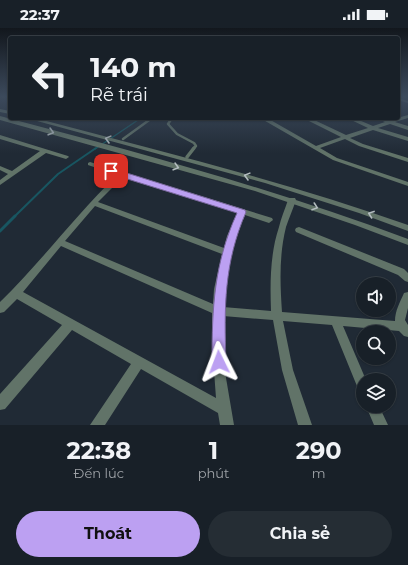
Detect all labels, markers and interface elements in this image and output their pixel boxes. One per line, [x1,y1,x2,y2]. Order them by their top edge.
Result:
text: 22:37 [20,5,60,24]
text: 140 m [90,50,177,84]
icon: left [24,52,76,104]
text: Rẽ trái [90,84,148,106]
one-way arrow [47,127,54,136]
one-way arrow [105,135,112,144]
pin [94,154,128,188]
icon: arrive [100,160,122,182]
one-way arrow [173,162,180,171]
one-way arrow [244,172,251,181]
one-way arrow [311,203,318,211]
one-way arrow [368,211,375,219]
map controls [356,277,396,413]
button: sound [356,277,396,317]
button: search [356,325,396,365]
position arrow [198,341,240,383]
button: layers [356,373,396,413]
text: 22:38 [66,436,131,465]
text: 1 [209,436,218,465]
text: 290 [296,436,341,465]
text: Đến lúc [74,465,124,481]
text: phút [198,465,229,481]
text: m [312,465,326,481]
button: Thoát [16,511,200,557]
button: Chia sẻ [208,511,392,557]

